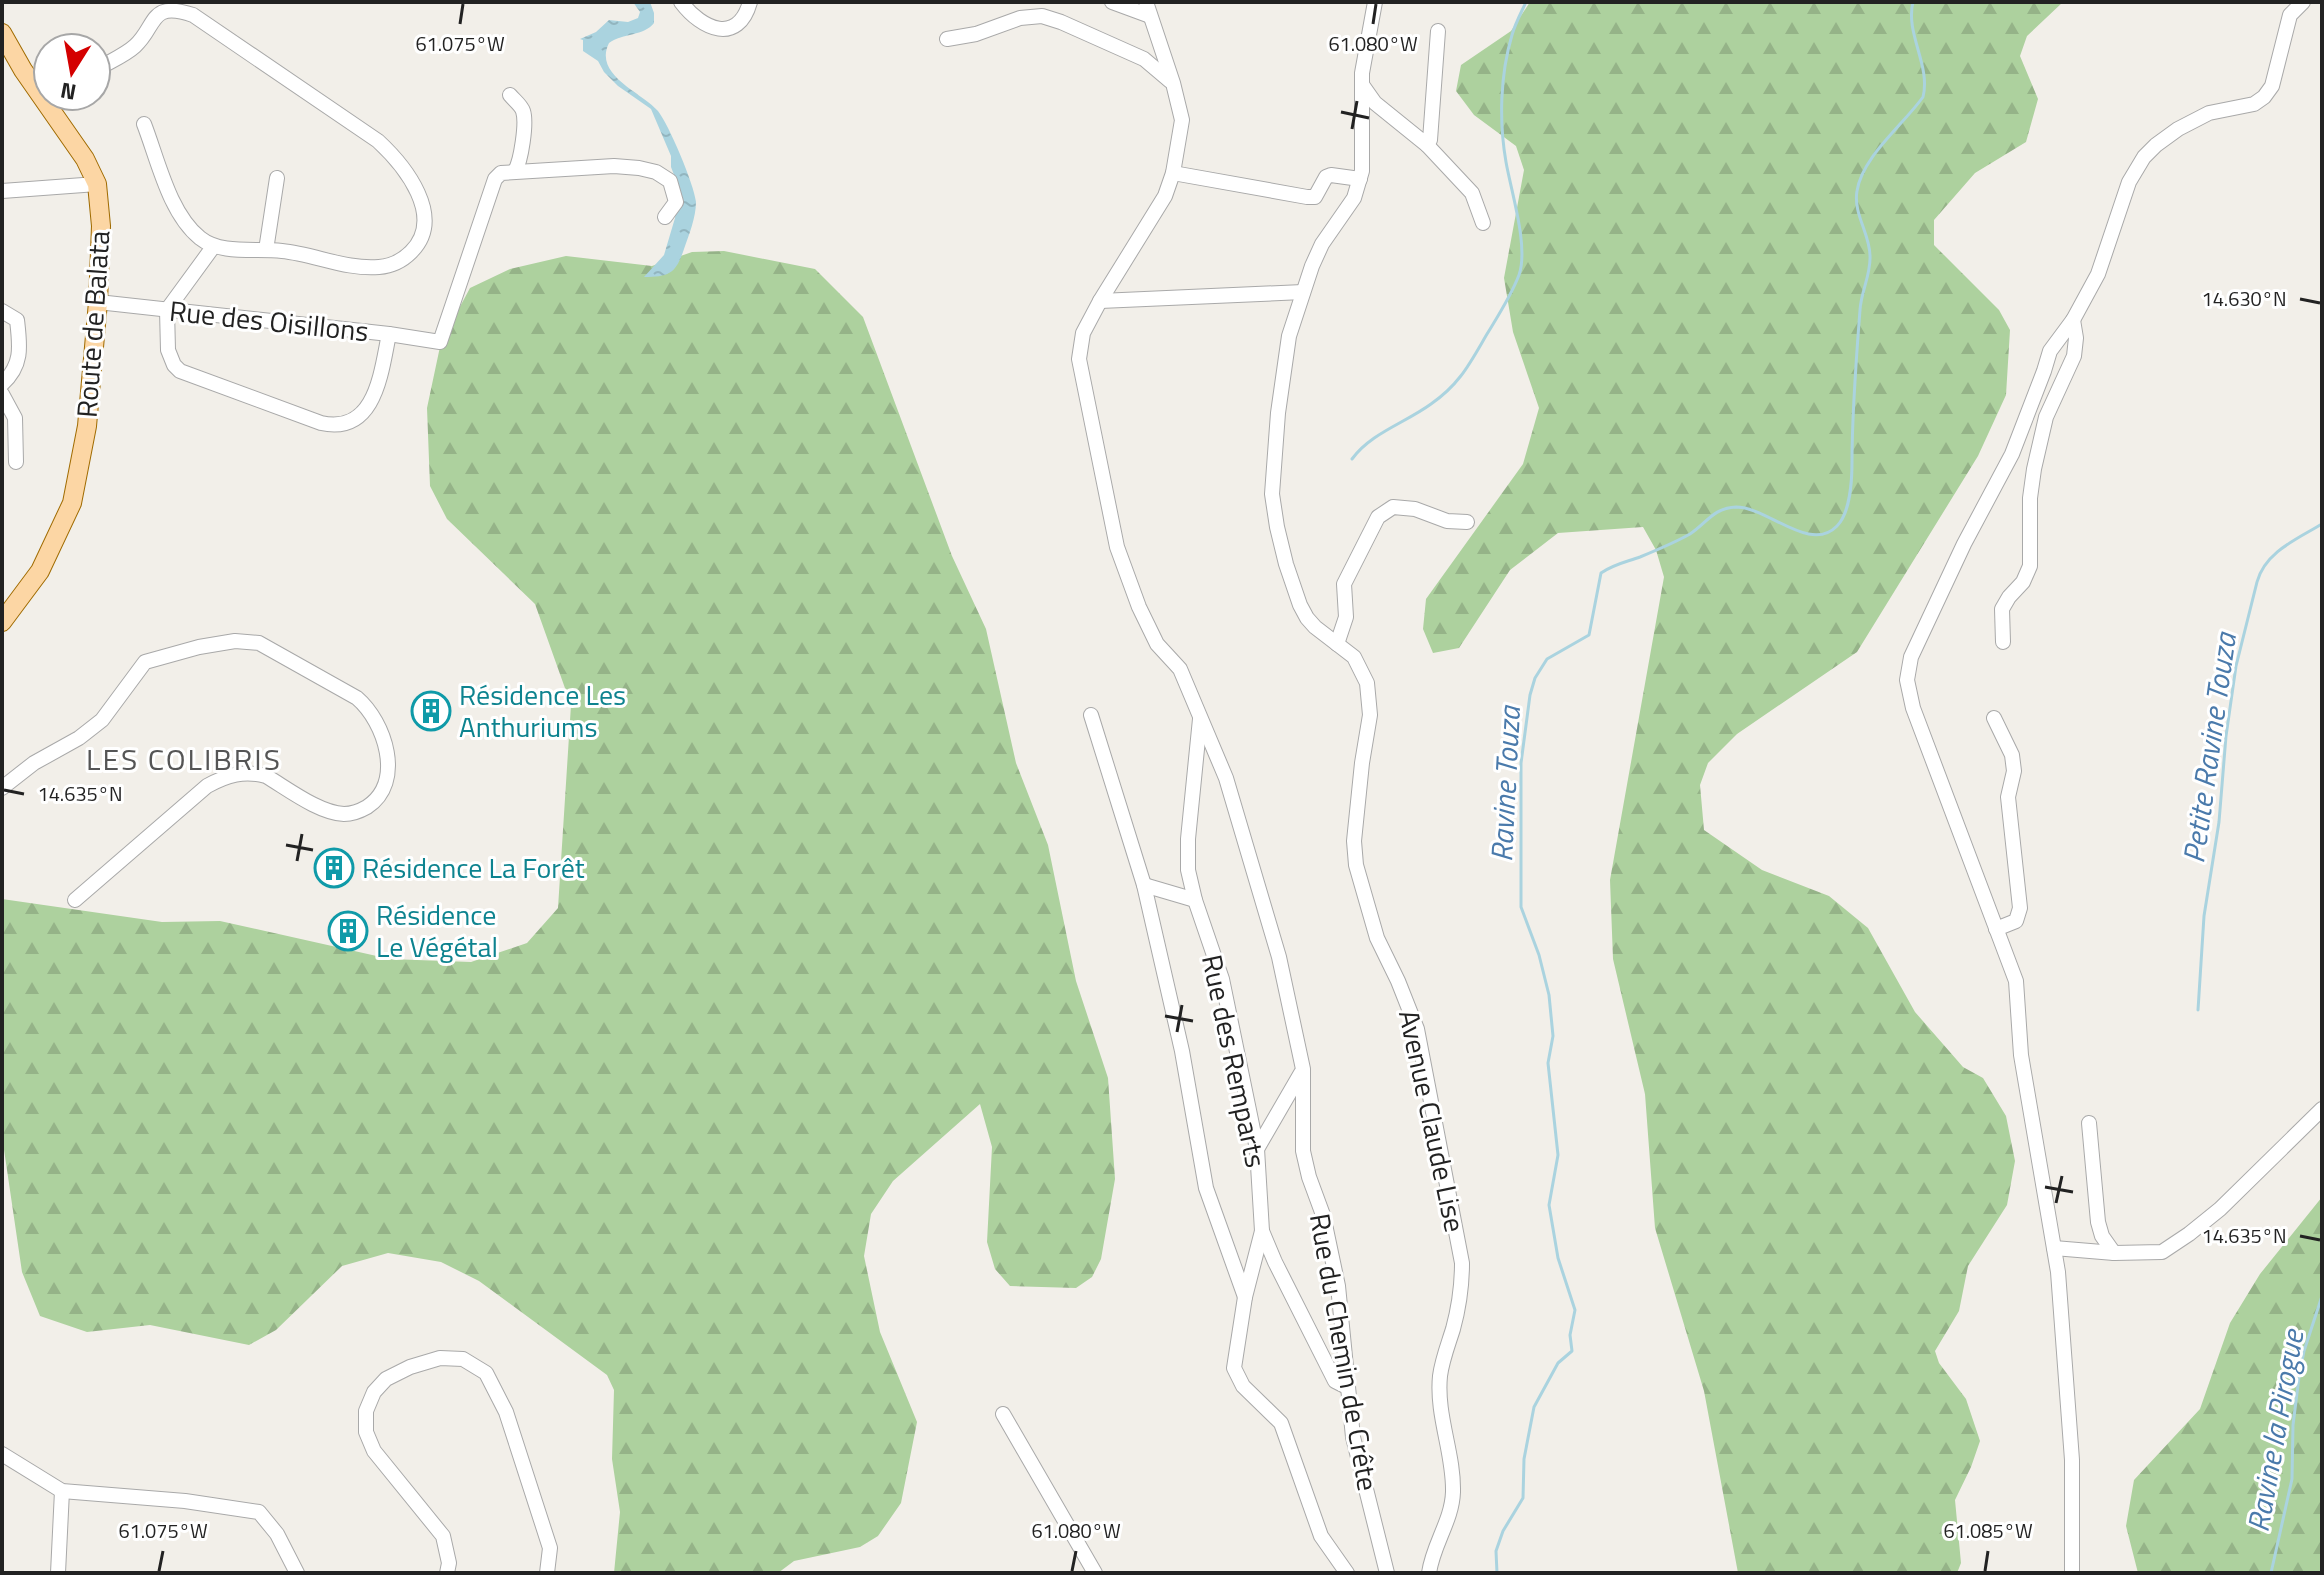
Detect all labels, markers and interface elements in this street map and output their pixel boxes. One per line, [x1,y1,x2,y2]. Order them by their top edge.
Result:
text: 61.075°W [415,28,505,59]
text: 61.080°W [1328,28,1418,59]
north arrow [32,32,112,112]
text: N [57,73,79,110]
street label: Route de Balata [65,229,120,419]
text: 14.630°N [2201,283,2287,314]
street label: Rue des Oisillons [167,289,371,352]
water label: Petite Ravine Touza [2170,628,2248,866]
place label: Résidence Les Anthuriums [459,673,626,748]
building icon: Résidence Les Anthuriums [410,690,452,732]
water label: Ravine Touza [1478,703,1532,863]
district label: LES COLIBRIS [86,736,282,782]
text: 14.635°N [37,778,123,809]
place label: Résidence La Forêt [362,846,585,889]
building icon: Résidence La Forêt [313,847,355,889]
place label: Résidence Le Végétal [376,893,498,968]
building icon: Résidence Le Végétal [327,910,369,952]
street label: Rue des Remparts [1191,951,1278,1171]
street label: Avenue Claude Lise [1388,1006,1477,1236]
street label: Rue du Chemin de Crête [1299,1210,1390,1494]
text: 14.635°N [2201,1220,2287,1251]
water label: Ravine la Pirogue [2235,1324,2316,1535]
text: 61.075°W [118,1515,208,1546]
text: 61.080°W [1031,1515,1121,1546]
text: 61.085°W [1943,1515,2033,1546]

